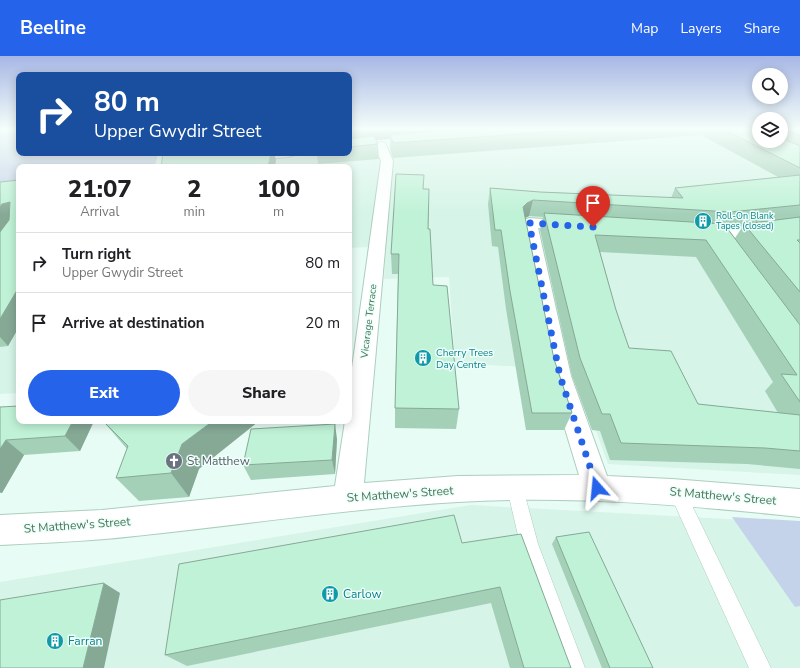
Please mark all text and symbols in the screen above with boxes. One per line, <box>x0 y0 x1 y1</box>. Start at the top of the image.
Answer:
text: Beeline <box>20 15 86 41</box>
text: Map <box>631 19 658 38</box>
text: Layers <box>680 19 722 38</box>
text: Share <box>744 19 780 38</box>
map controls <box>752 68 788 148</box>
button: search <box>752 68 788 104</box>
text: 80 m <box>94 83 160 121</box>
icon: right <box>28 88 80 140</box>
button: layers <box>752 112 788 148</box>
text: Upper Gwydir Street <box>94 119 261 143</box>
text: 21:07 <box>68 173 132 205</box>
text: 2 <box>187 173 202 205</box>
text: 100 <box>257 173 300 205</box>
pin <box>576 186 610 227</box>
icon: arrive <box>582 192 604 214</box>
text: Arrival <box>80 203 119 221</box>
text: min <box>184 203 205 221</box>
text: m <box>273 203 284 221</box>
place label: Roll-On Blank Tapes (closed) <box>716 210 774 232</box>
building icon: Roll-On Blank Tapes (closed) <box>693 211 713 231</box>
text: Turn right <box>62 244 131 264</box>
icon: right <box>28 252 50 274</box>
text: 80 m <box>305 253 340 273</box>
text: Upper Gwydir Street <box>62 264 183 282</box>
street label: Vicarage Terrace <box>357 283 380 360</box>
icon: arrive <box>28 312 50 334</box>
text: Arrive at destination <box>62 313 205 333</box>
text: 20 m <box>305 313 340 333</box>
place label: Cherry Trees Day Centre <box>436 346 493 372</box>
building icon: Cherry Trees Day Centre <box>413 348 433 368</box>
button: Exit <box>28 370 180 416</box>
button: Share <box>188 370 340 416</box>
church icon: St Matthew <box>164 451 184 471</box>
place label: St Matthew <box>187 453 250 469</box>
position arrow <box>576 467 618 509</box>
street label: St Matthew's Street <box>346 482 455 506</box>
street label: St Matthew's Street <box>669 483 778 509</box>
street label: St Matthew's Street <box>23 513 132 537</box>
building icon: Carlow <box>320 584 340 604</box>
place label: Carlow <box>343 586 382 602</box>
building icon: Farran <box>45 631 65 651</box>
place label: Farran <box>68 633 102 649</box>

